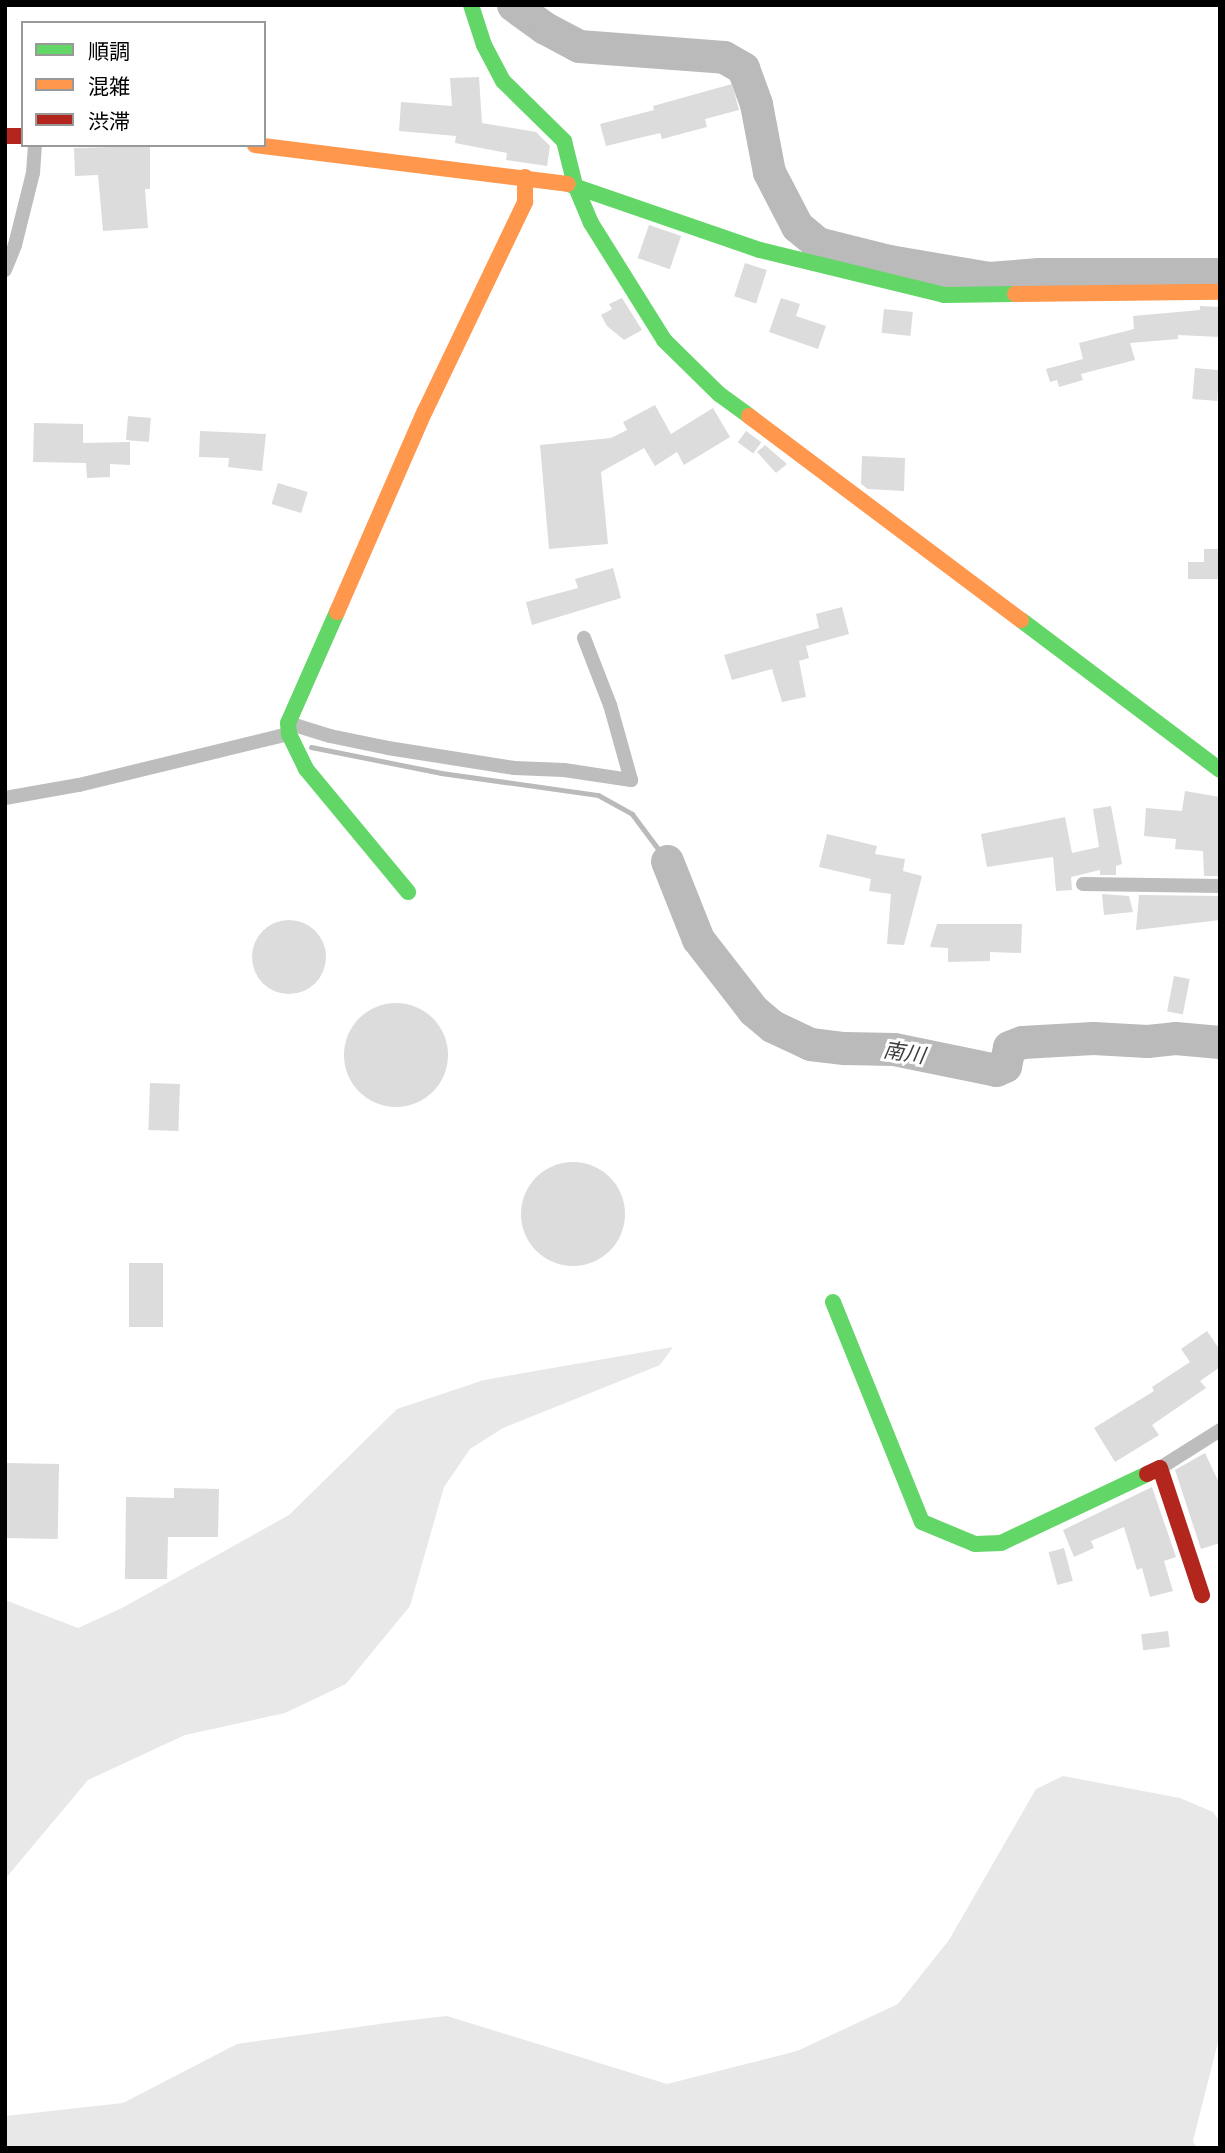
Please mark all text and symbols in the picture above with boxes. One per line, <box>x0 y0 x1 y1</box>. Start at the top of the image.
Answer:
legend <box>21 21 266 147</box>
text: 順調 <box>88 39 130 65</box>
text: 混雑 <box>88 74 130 100</box>
text: 渋滞 <box>88 109 130 135</box>
water label: 南川 <box>881 1037 927 1069</box>

